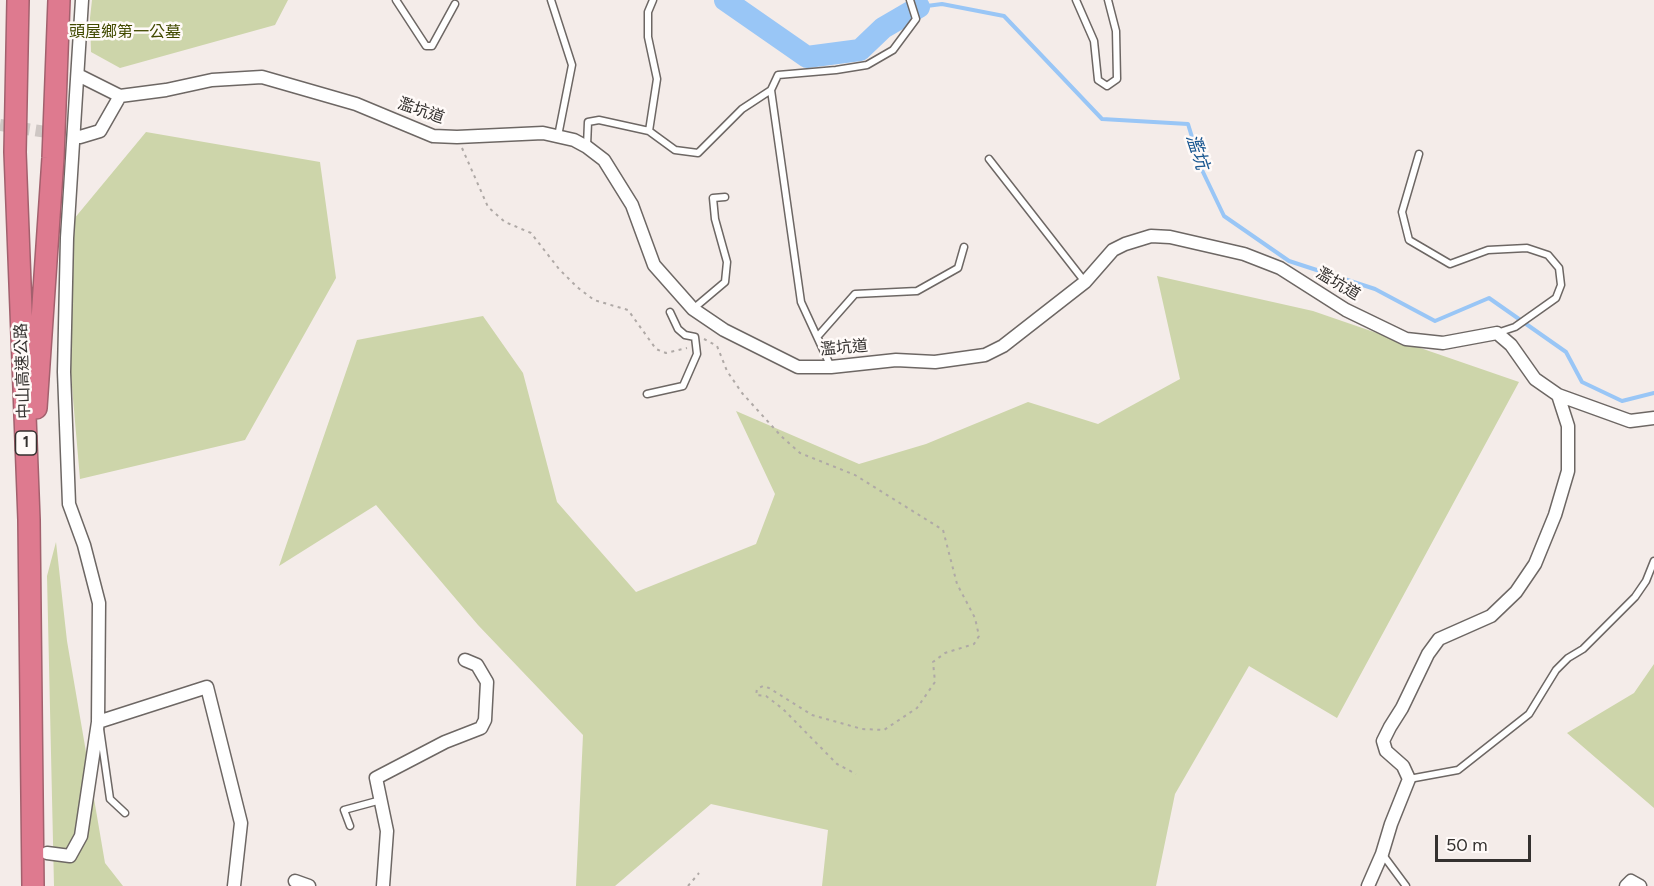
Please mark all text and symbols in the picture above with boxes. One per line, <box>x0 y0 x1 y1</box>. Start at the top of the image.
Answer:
park label: 頭屋鄉第一公墓 <box>69 22 181 42</box>
street label: 濫坑道 <box>395 94 447 128</box>
water label: 濫坑 <box>1181 132 1213 172</box>
street label: 濫坑道 <box>1312 263 1364 305</box>
street label: 中山高速公路 <box>12 323 34 419</box>
street label: 濫坑道 <box>819 336 869 360</box>
road number: 1 <box>15 431 36 455</box>
scale bar <box>1438 823 1534 861</box>
text: 50 m <box>1446 834 1488 856</box>

